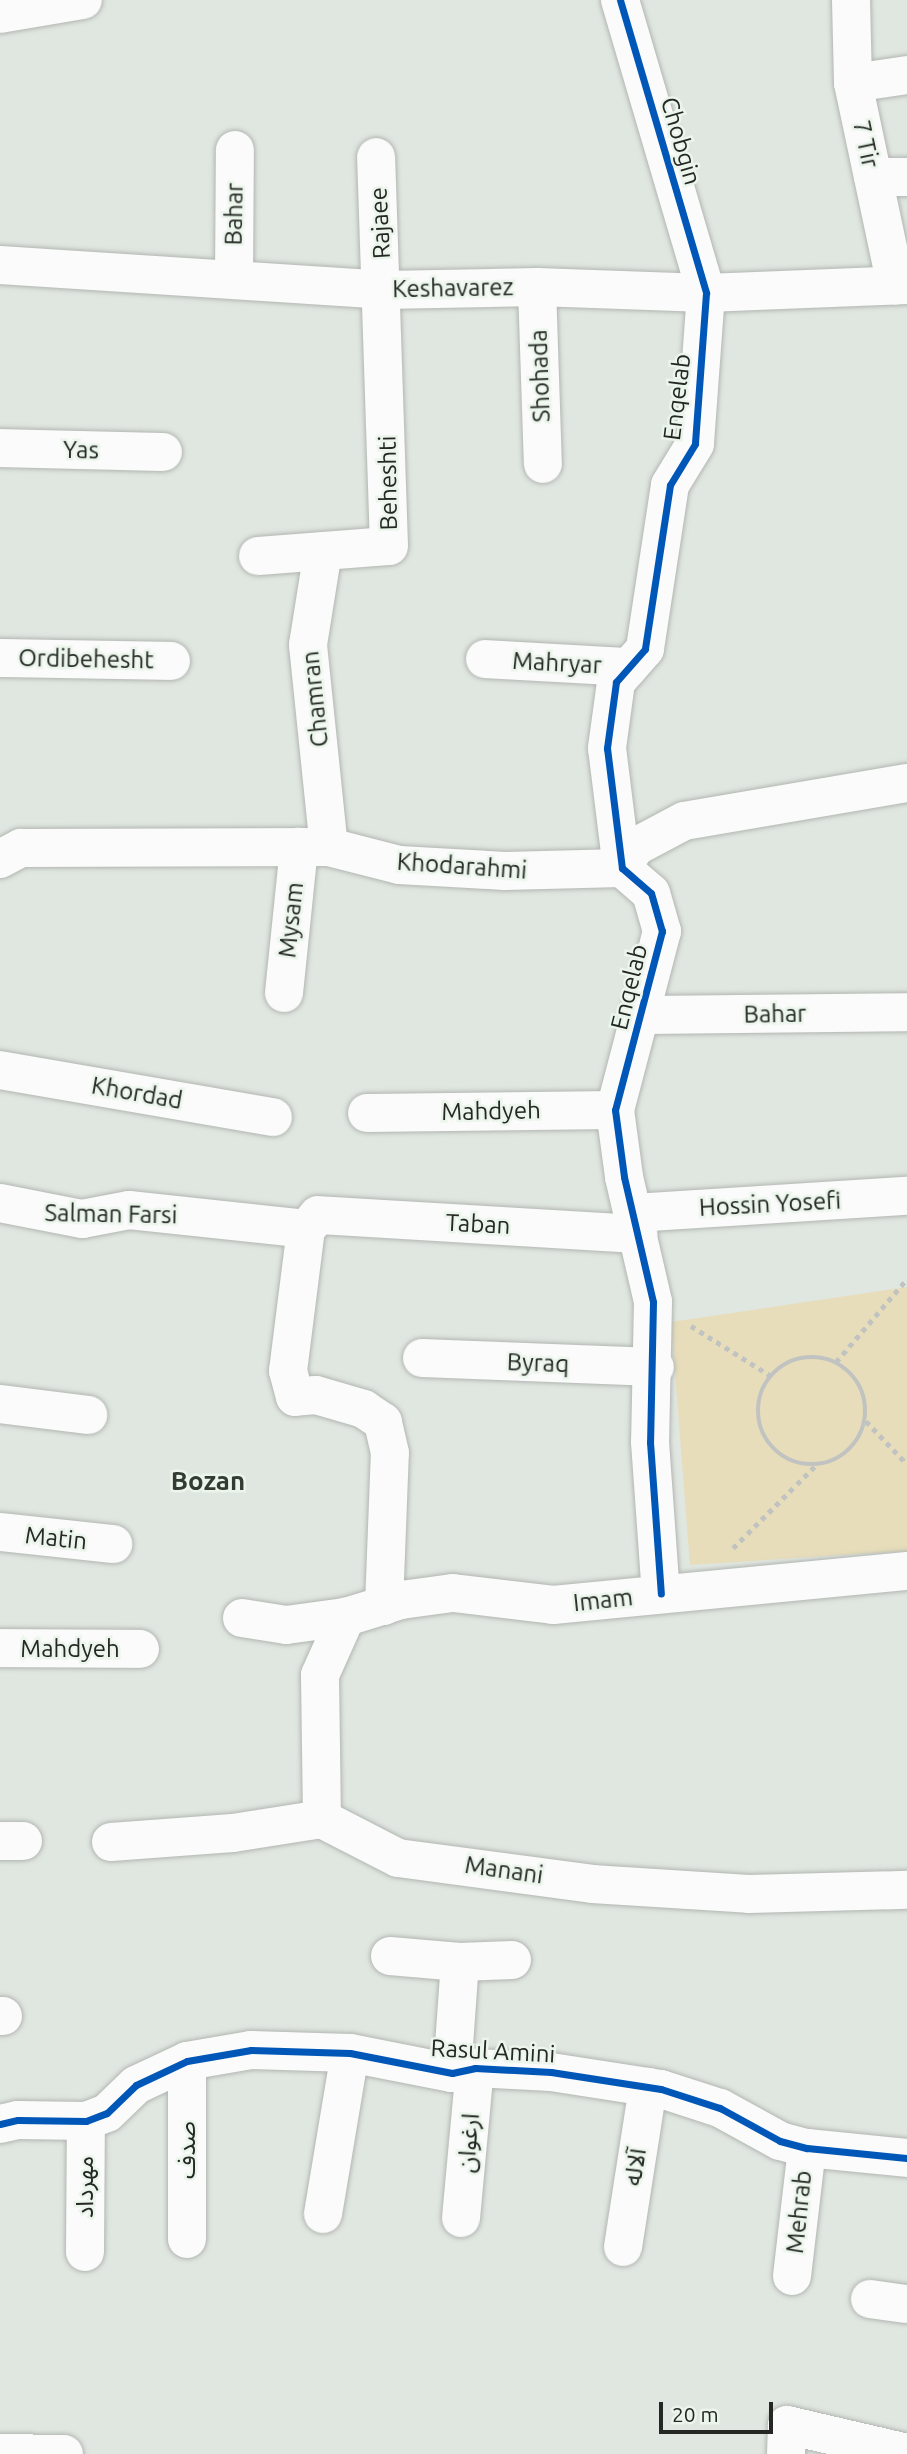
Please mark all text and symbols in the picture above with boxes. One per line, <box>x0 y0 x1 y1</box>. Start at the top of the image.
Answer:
street label: Chobgin <box>655 94 707 188</box>
street label: 7 Tir <box>847 118 885 170</box>
street label: Bahar <box>219 182 249 246</box>
street label: Rajaee <box>364 186 396 260</box>
street label: Keshavarez <box>392 273 514 303</box>
street label: Shohada <box>524 329 556 423</box>
street label: Enqelab <box>657 352 697 442</box>
street label: Yas <box>63 435 99 465</box>
street label: Beheshti <box>373 435 403 531</box>
street label: Ordibehesht <box>18 643 154 675</box>
street label: Mahryar <box>512 646 602 680</box>
street label: Chamran <box>296 649 334 749</box>
street label: Khodarahmi <box>396 847 528 885</box>
street label: Mysam <box>273 881 309 959</box>
street label: Enqelab <box>604 941 654 1033</box>
street label: Bahar <box>743 999 807 1029</box>
street label: Khordad <box>89 1071 185 1115</box>
street label: Mahdyeh <box>441 1096 541 1126</box>
street label: Hossin Yosefi <box>698 1186 842 1222</box>
street label: Salman Farsi <box>44 1198 178 1230</box>
street label: Taban <box>445 1208 511 1240</box>
street label: Byraq <box>506 1348 570 1378</box>
district label: Bozan <box>171 1465 245 1497</box>
street label: Matin <box>24 1520 88 1556</box>
street label: Imam <box>572 1583 634 1617</box>
street label: Mahdyeh <box>20 1635 120 1663</box>
street label: Manani <box>463 1850 545 1890</box>
street label: Rasul Amini <box>430 2033 556 2069</box>
street label: ارغوان <box>451 2112 485 2174</box>
street label: صدف <box>173 2121 201 2179</box>
street label: آلاله <box>618 2146 652 2188</box>
street label: مهرداد <box>71 2156 99 2218</box>
street label: Mehrab <box>780 2169 818 2255</box>
scale bar <box>662 2388 776 2432</box>
text: 20 m <box>672 2402 719 2426</box>

